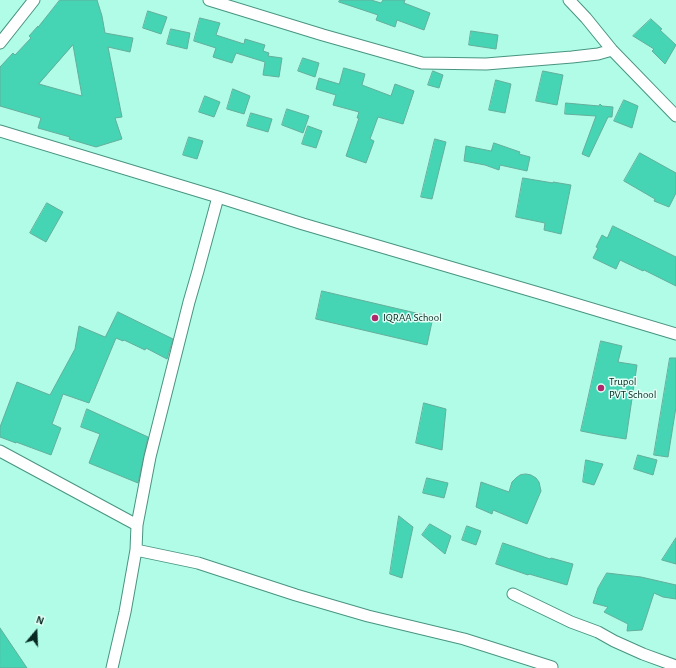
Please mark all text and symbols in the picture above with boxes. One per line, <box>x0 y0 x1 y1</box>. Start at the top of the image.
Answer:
place label: IQRAA School <box>383 311 442 325</box>
marker: IQRAA School <box>370 313 380 323</box>
place label: Trupol PVT School <box>609 375 656 401</box>
marker: Trupol PVT School <box>596 383 606 393</box>
north arrow <box>16 612 56 652</box>
text: N <box>35 614 45 627</box>

